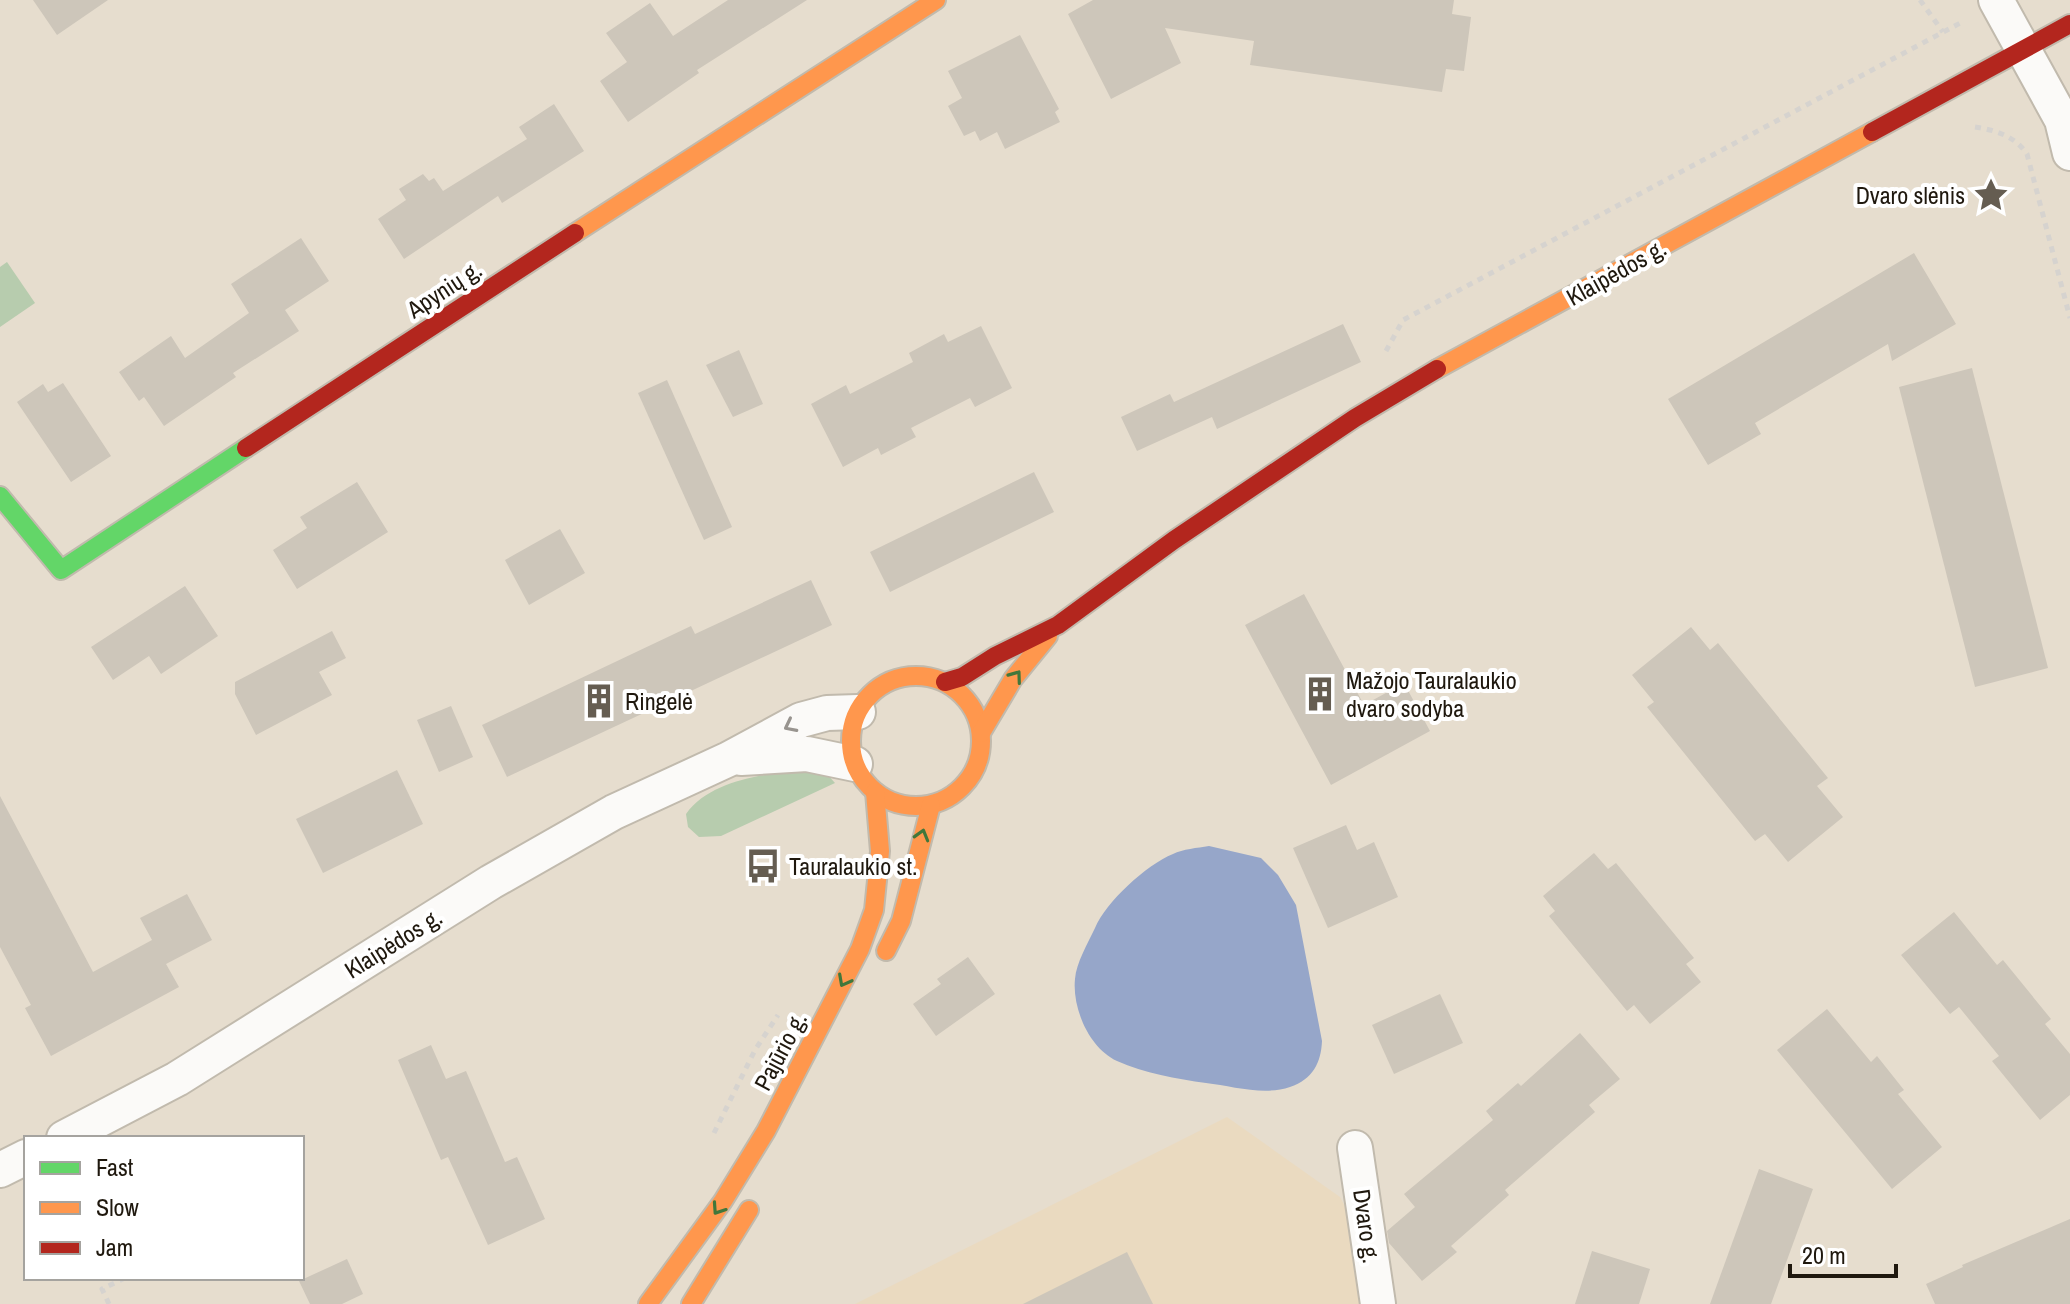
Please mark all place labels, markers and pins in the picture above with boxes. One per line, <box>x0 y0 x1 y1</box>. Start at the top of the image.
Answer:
place icon: Dvaro slėnis <box>1972 176 2010 214</box>
place label: Dvaro slėnis <box>1856 179 1965 211</box>
place label: Mažojo Tauralaukio dvaro sodyba <box>1346 664 1517 724</box>
building icon: Mažojo Tauralaukio dvaro sodyba <box>1301 675 1339 713</box>
building icon: Ringelė <box>580 682 618 720</box>
place label: Ringelė <box>625 685 693 717</box>
bus stop icon: Tauralaukio st. <box>744 847 782 885</box>
place label: Tauralaukio st. <box>789 850 917 882</box>

